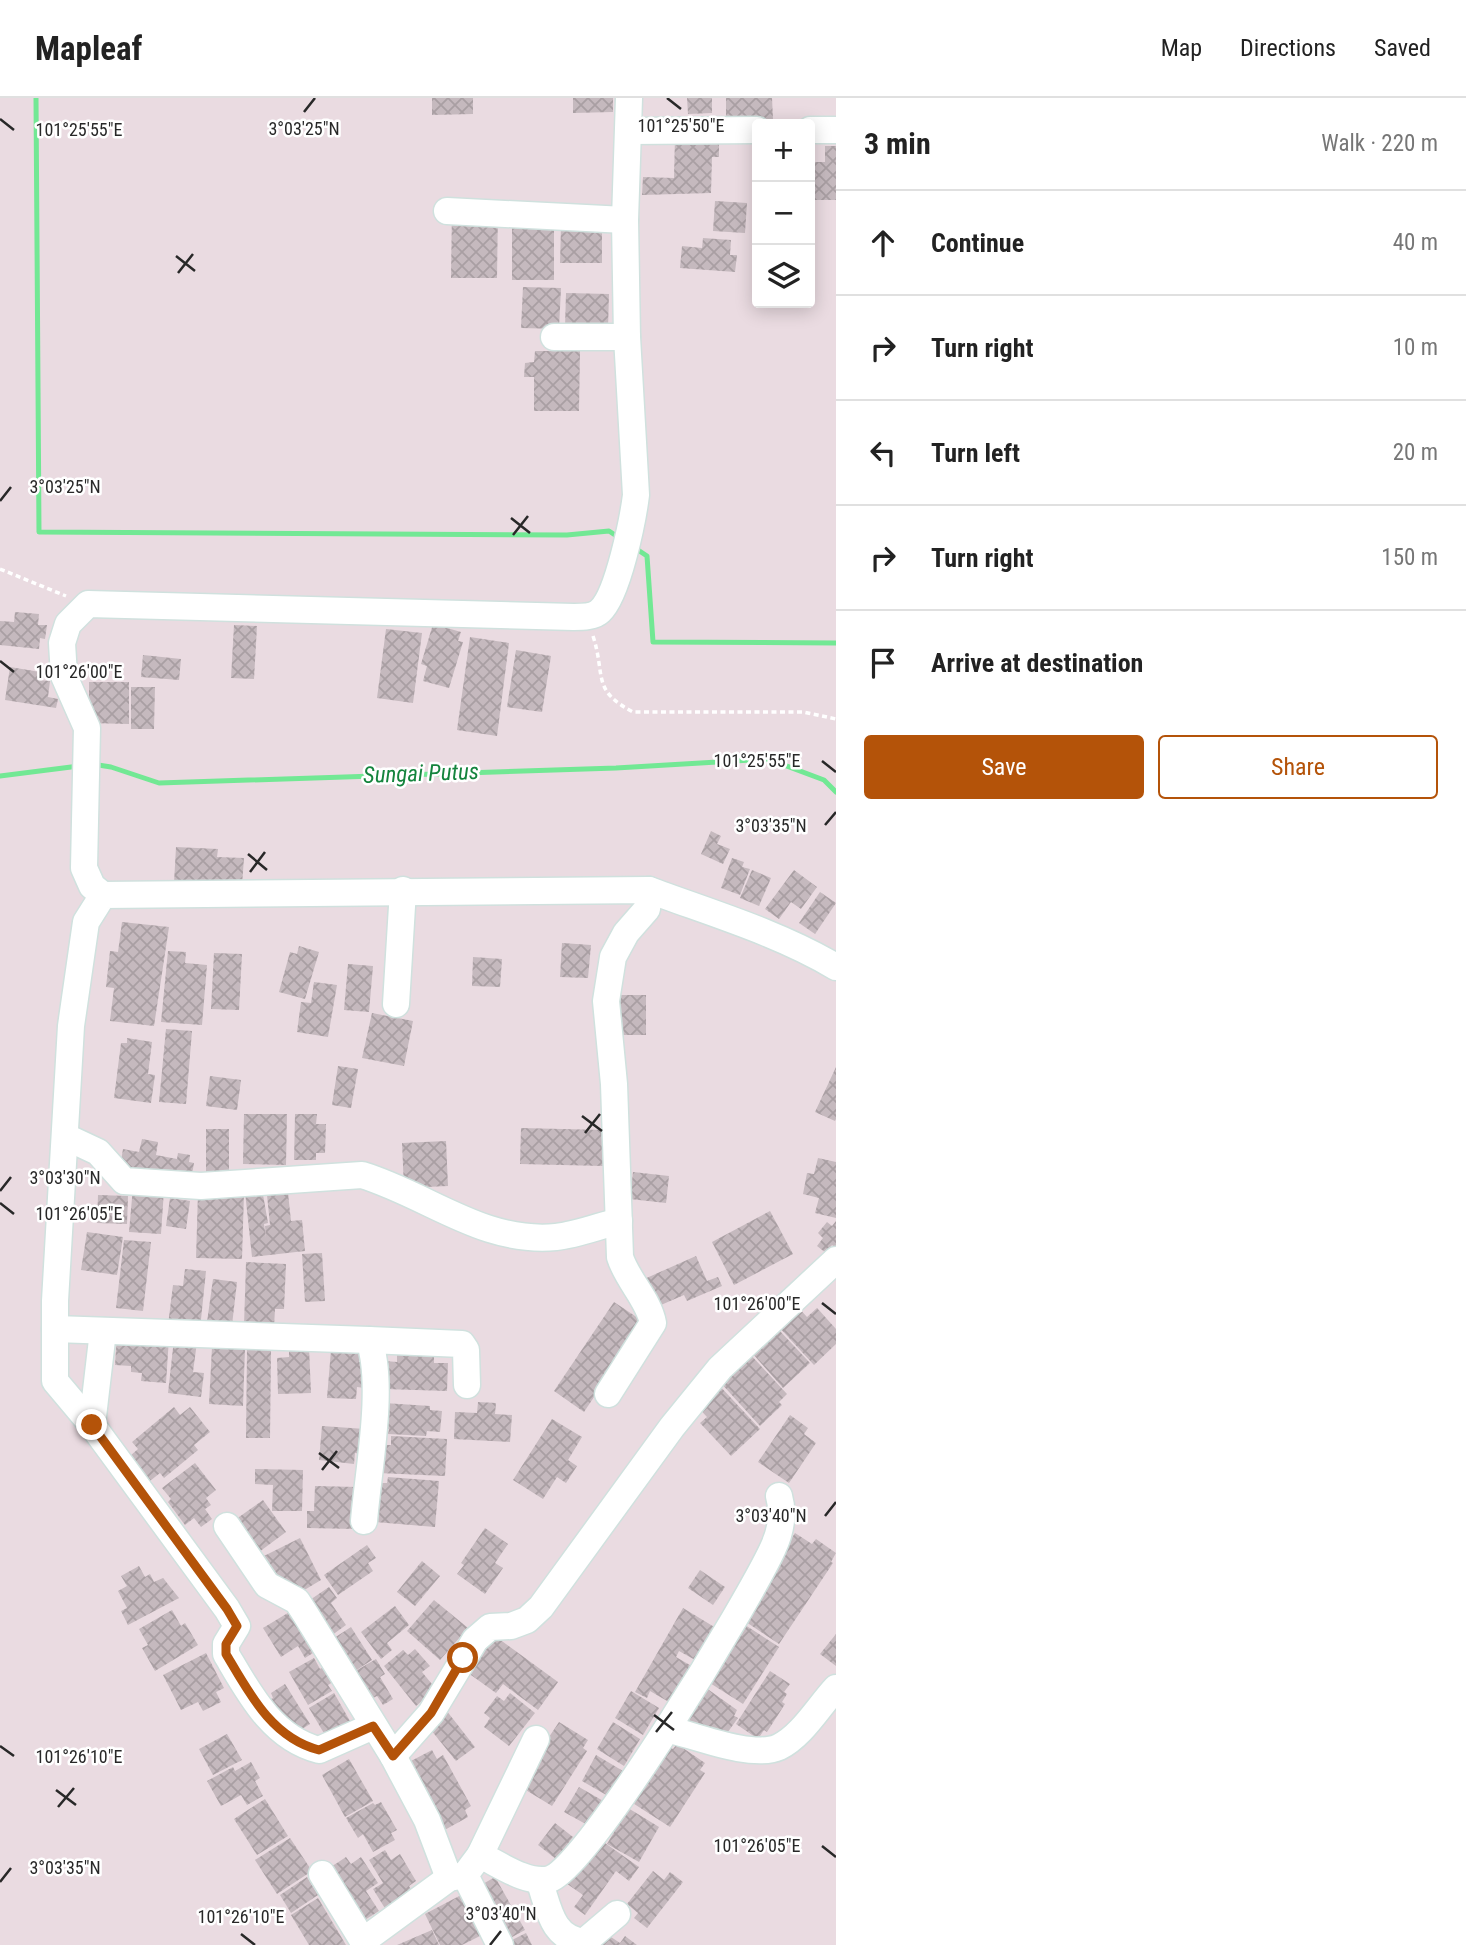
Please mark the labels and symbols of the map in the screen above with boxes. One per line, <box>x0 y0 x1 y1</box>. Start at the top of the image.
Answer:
text: 101°25'50"E <box>638 115 724 136</box>
text: 3°03'25"N <box>268 118 340 139</box>
text: 101°25'55"E <box>36 119 122 140</box>
text: 3°03'25"N <box>29 476 101 497</box>
text: 101°26'00"E <box>36 661 122 682</box>
text: 101°25'55"E <box>714 750 800 771</box>
water label: Sungai Putus <box>363 758 479 789</box>
text: 3°03'35"N <box>735 815 807 836</box>
text: 3°03'30"N <box>29 1167 101 1188</box>
text: 101°26'05"E <box>36 1203 122 1224</box>
text: 101°26'00"E <box>714 1293 800 1314</box>
route end <box>76 1409 107 1440</box>
text: 3°03'40"N <box>735 1505 807 1526</box>
route start <box>447 1642 478 1673</box>
text: 101°26'10"E <box>36 1746 122 1767</box>
text: 101°26'05"E <box>714 1835 800 1856</box>
text: 3°03'35"N <box>29 1857 101 1878</box>
text: 3°03'40"N <box>465 1903 537 1924</box>
text: 101°26'10"E <box>198 1906 284 1927</box>

